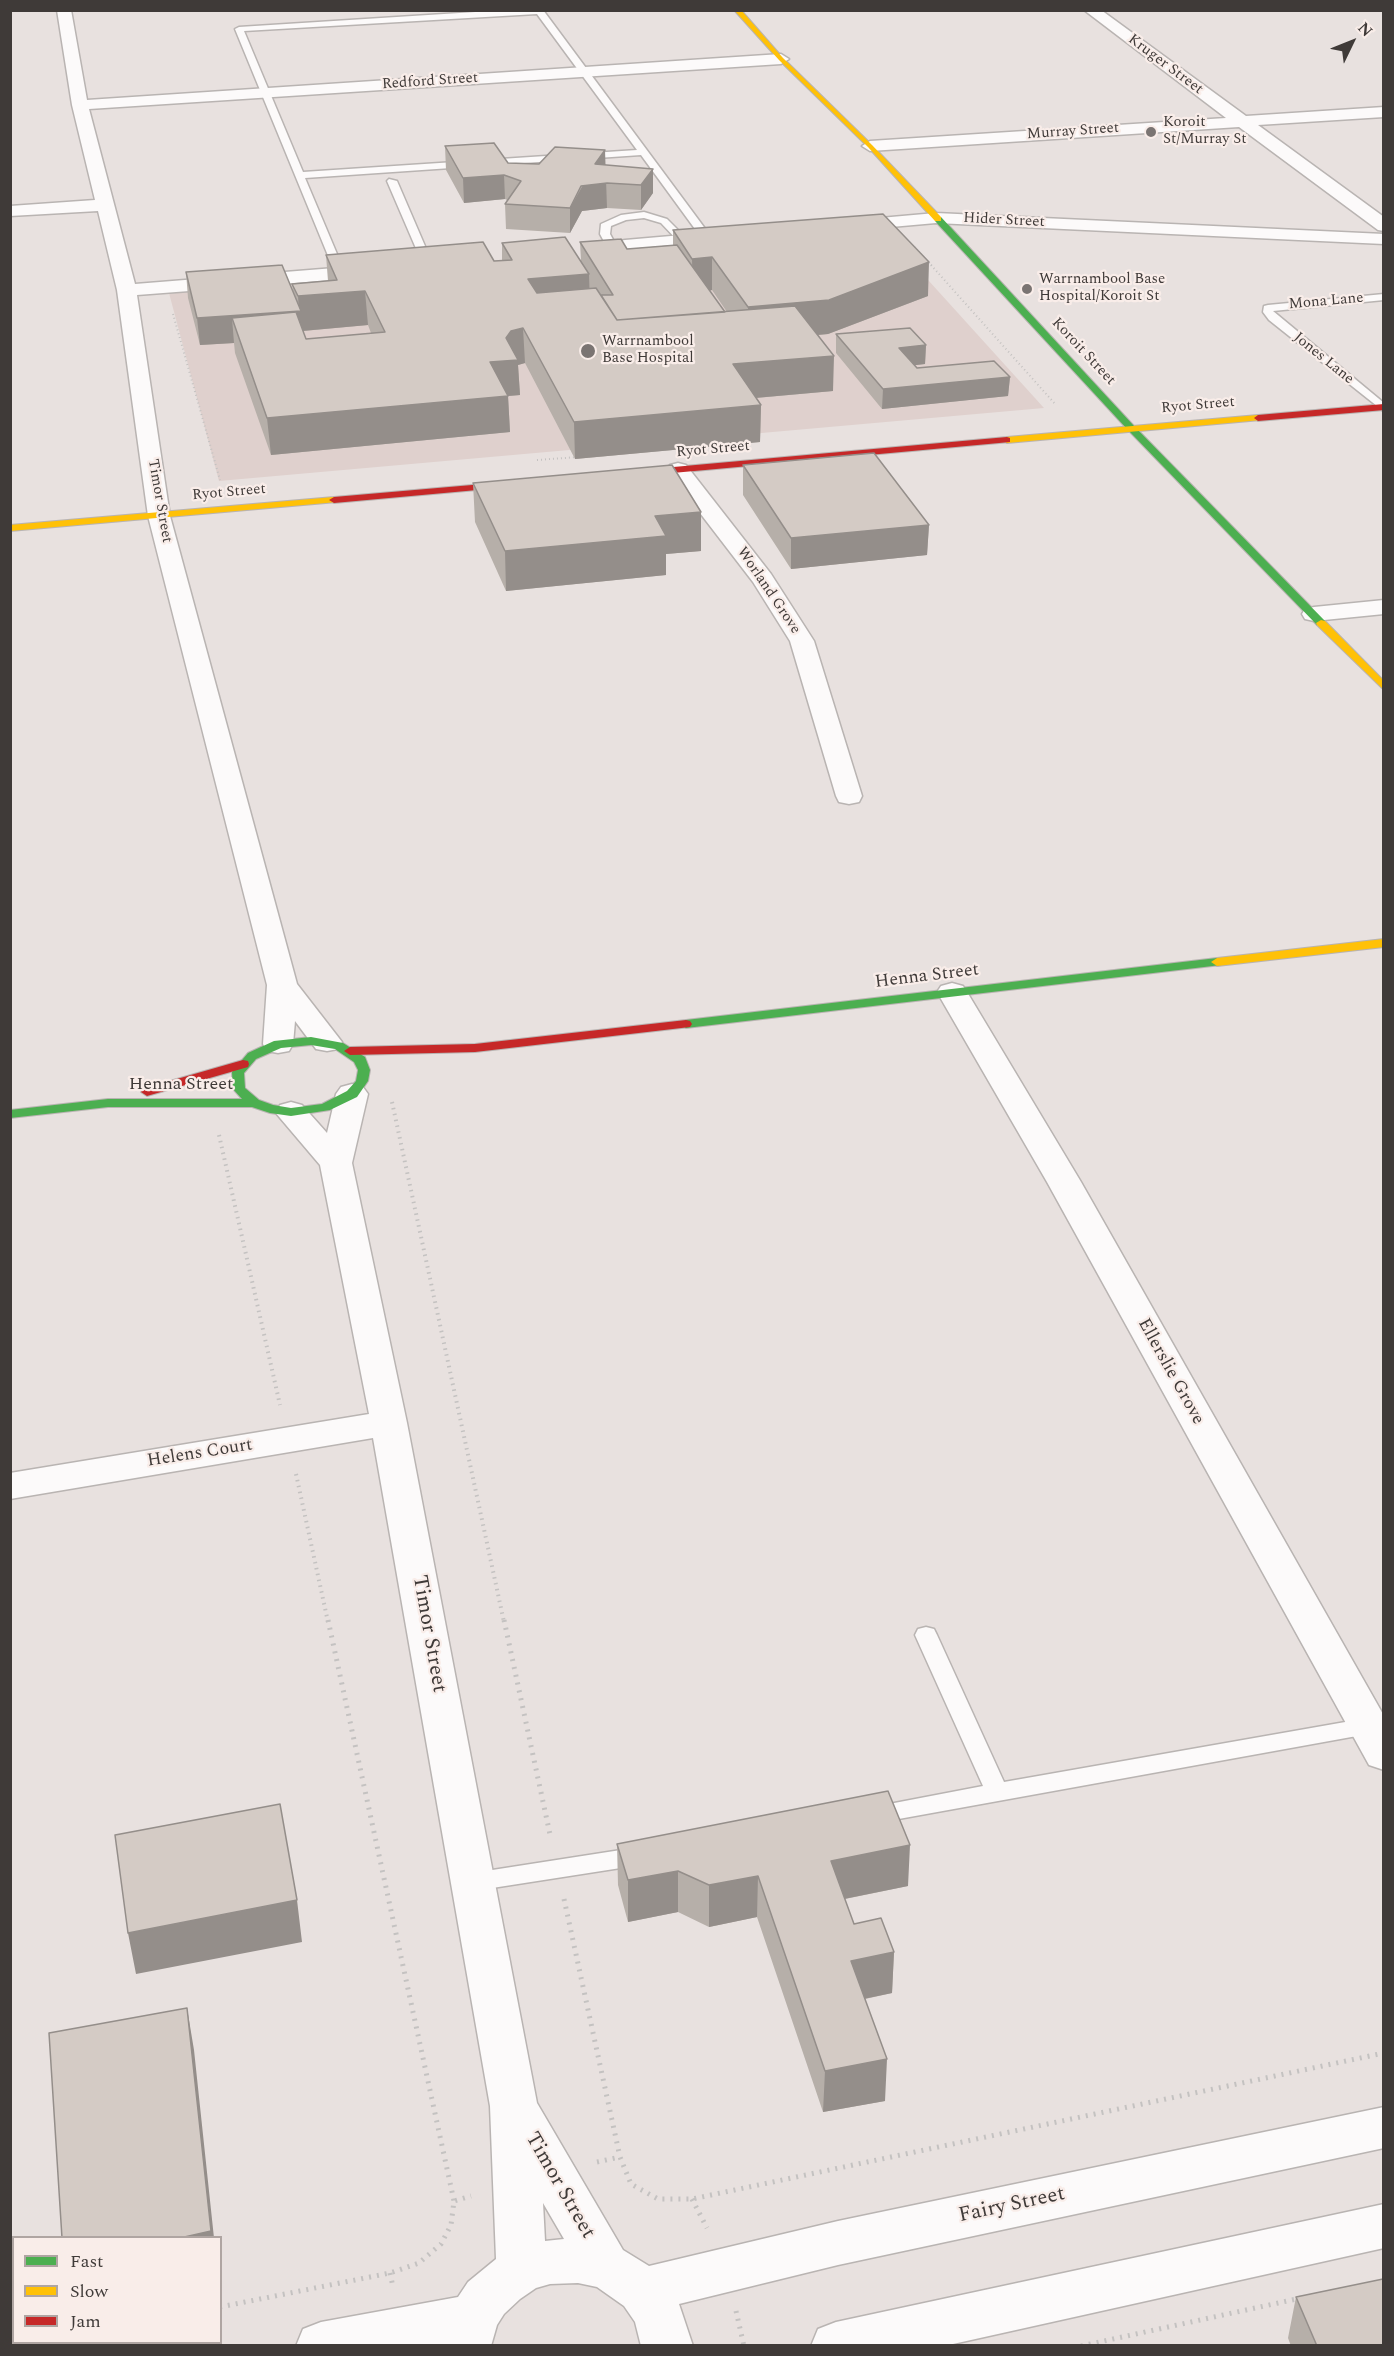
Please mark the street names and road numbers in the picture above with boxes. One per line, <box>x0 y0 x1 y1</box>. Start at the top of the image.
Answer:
street label: Kruger Street <box>1124 31 1206 99</box>
street label: Redford Street <box>381 70 479 94</box>
street label: Murray Street <box>1026 120 1120 144</box>
street label: Hider Street <box>963 210 1045 232</box>
street label: Mona Lane <box>1288 290 1364 314</box>
street label: Koroit Street <box>1047 315 1119 389</box>
street label: Jones Lane <box>1289 329 1357 389</box>
street label: Ryot Street <box>1161 394 1235 418</box>
street label: Ryot Street <box>676 438 750 462</box>
street label: Timor Street <box>143 458 175 544</box>
street label: Ryot Street <box>192 481 266 505</box>
street label: Worland Grove <box>732 544 804 638</box>
street label: Henna Street <box>874 960 980 994</box>
street label: Henna Street <box>129 1074 233 1096</box>
street label: Ellerslie Grove <box>1132 1315 1208 1429</box>
street label: Helens Court <box>146 1435 254 1473</box>
street label: Timor Street <box>405 1573 451 1695</box>
street label: Timor Street <box>518 2128 600 2244</box>
street label: Fairy Street <box>957 2182 1067 2230</box>

